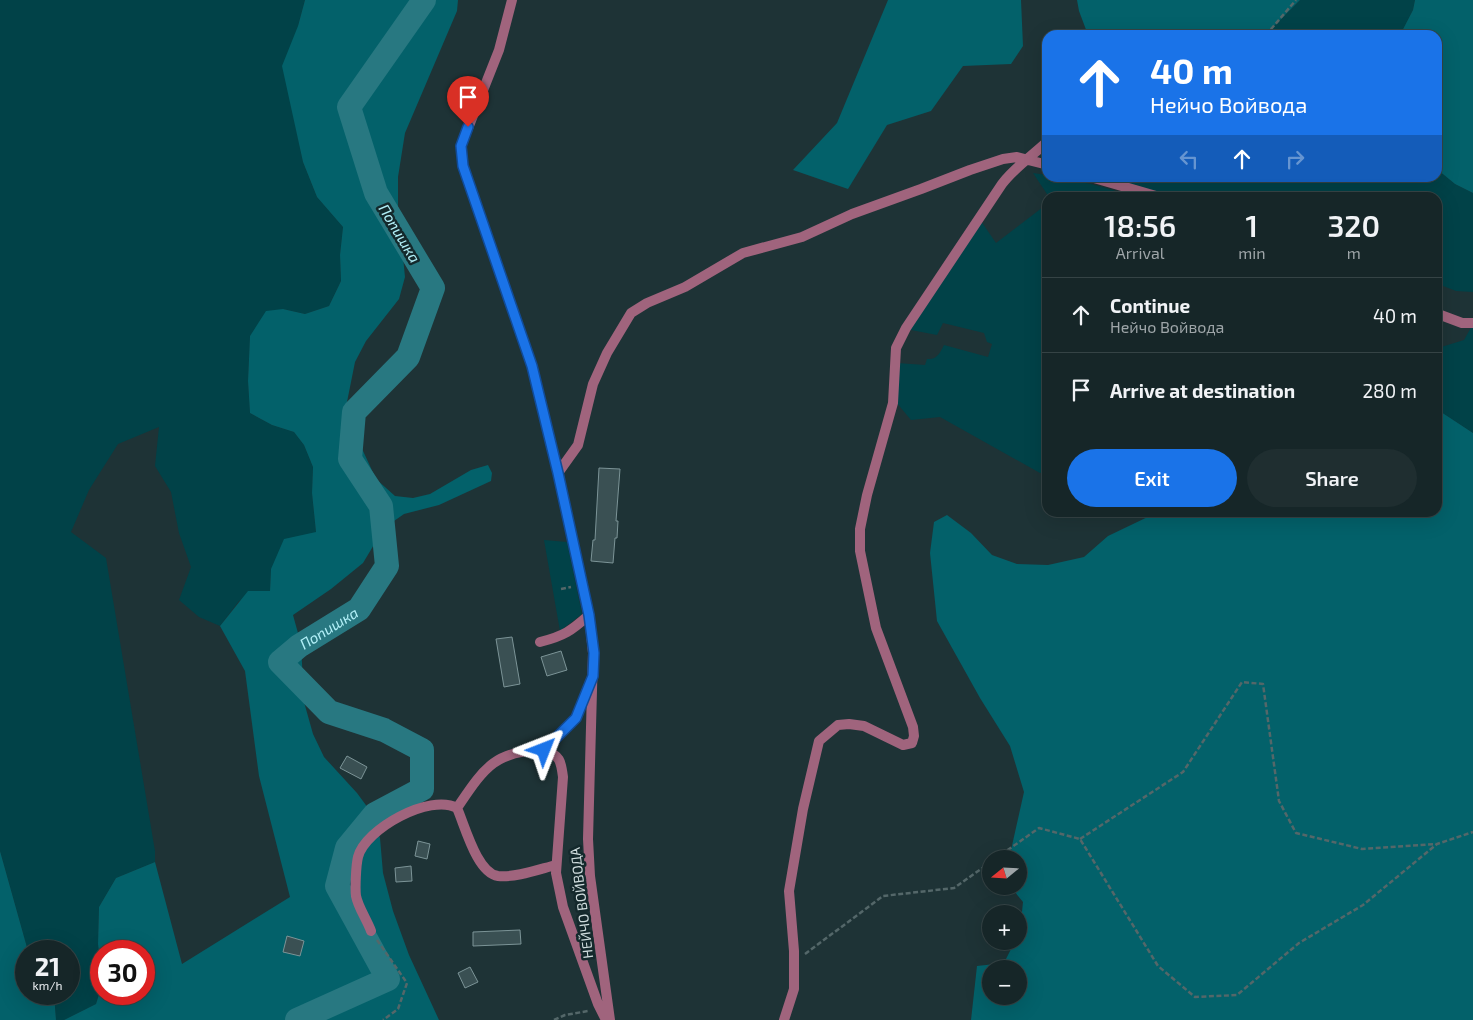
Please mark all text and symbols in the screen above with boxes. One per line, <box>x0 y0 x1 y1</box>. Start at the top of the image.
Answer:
text: 40 m <box>1150 49 1233 91</box>
icon: ahead <box>1067 50 1132 115</box>
pin <box>447 76 489 127</box>
icon: arrive <box>454 83 482 111</box>
text: Нейчо Войвода <box>1150 91 1307 117</box>
icon: left <box>1175 145 1203 173</box>
icon: ahead <box>1228 145 1256 173</box>
icon: right <box>1281 145 1309 173</box>
water label: Попишка <box>375 200 425 266</box>
text: 18:56 <box>1104 207 1176 243</box>
text: 1 <box>1246 207 1258 243</box>
text: 320 <box>1327 207 1380 243</box>
text: Arrival <box>1116 243 1164 262</box>
text: min <box>1238 243 1265 262</box>
text: m <box>1347 243 1361 262</box>
text: Continue <box>1110 294 1190 317</box>
icon: ahead <box>1067 301 1095 329</box>
text: 40 m <box>1373 304 1417 327</box>
text: Нейчо Войвода <box>1110 317 1224 336</box>
icon: arrive <box>1067 376 1095 404</box>
text: Arrive at destination <box>1110 379 1295 402</box>
text: 280 m <box>1362 379 1417 402</box>
button: Exit <box>1067 449 1237 507</box>
button: Share <box>1247 449 1417 507</box>
water label: Попишка <box>296 603 361 652</box>
position arrow <box>517 723 569 775</box>
street label: НЕЙЧО ВОЙВОДА <box>566 846 596 960</box>
north arrow <box>982 850 1028 895</box>
map controls <box>982 850 1027 1005</box>
button: + <box>982 905 1027 950</box>
speed limit sign: 30 <box>90 940 155 1005</box>
text: 21 <box>35 951 60 981</box>
button: − <box>982 960 1027 1005</box>
text: km/h <box>33 978 62 992</box>

